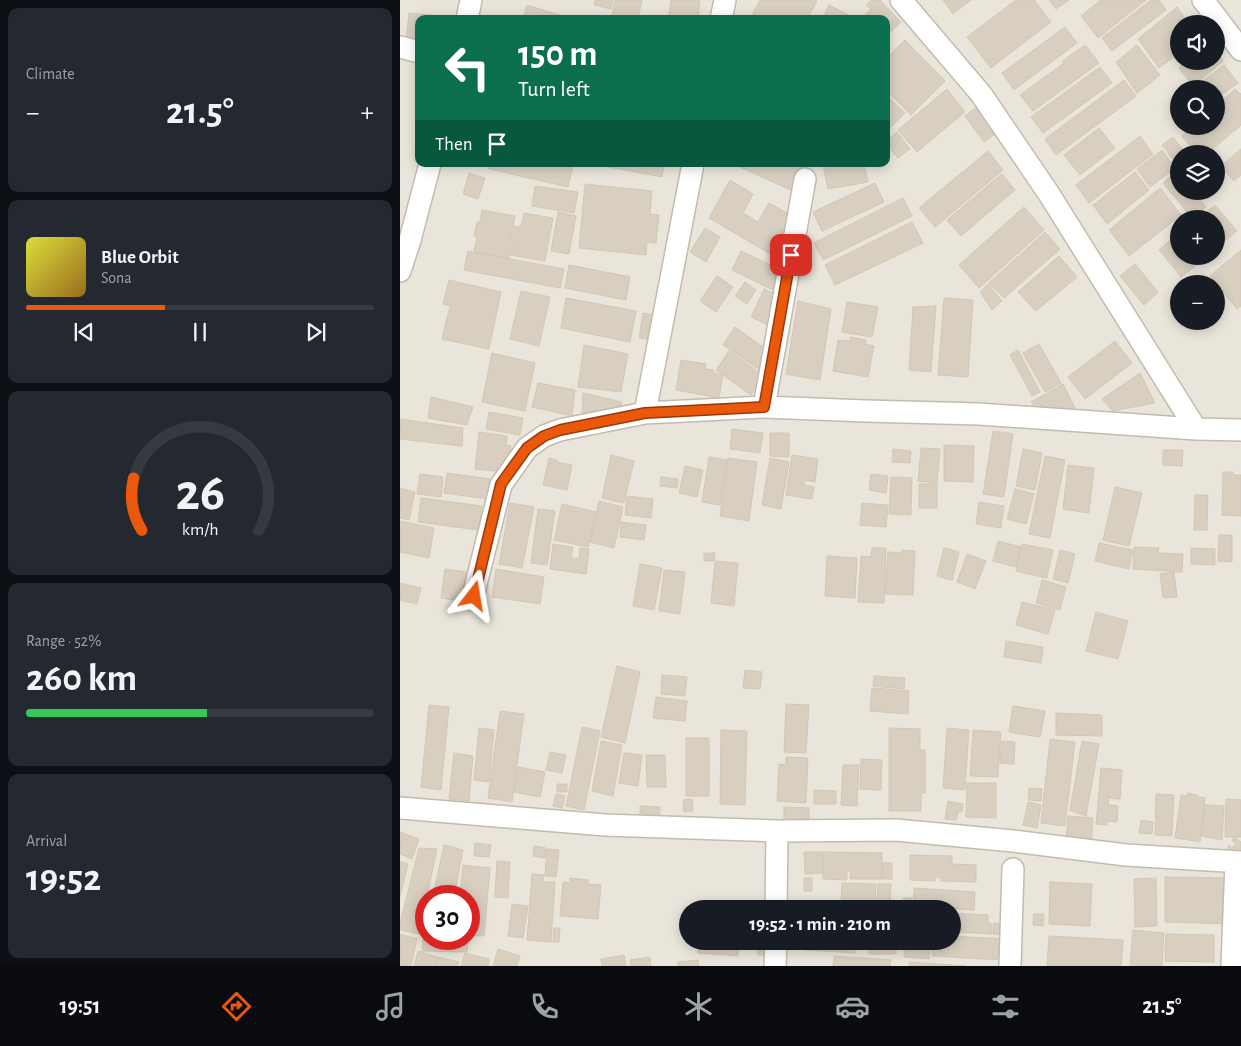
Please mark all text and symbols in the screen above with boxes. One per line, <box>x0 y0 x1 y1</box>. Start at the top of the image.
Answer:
map controls <box>1170 15 1225 330</box>
button: sound <box>1170 15 1225 70</box>
icon: left <box>435 35 500 100</box>
text: 150 m <box>518 37 598 72</box>
text: Climate <box>26 66 75 82</box>
text: Turn left <box>518 78 590 100</box>
button: search <box>1170 80 1225 135</box>
text: 21.5° <box>166 93 234 131</box>
text: − <box>26 99 39 127</box>
text: + <box>361 99 374 127</box>
icon: arrive <box>483 130 511 158</box>
text: Then <box>435 135 473 154</box>
button: layers <box>1170 145 1225 200</box>
button: + <box>1170 210 1225 265</box>
pin <box>770 234 812 276</box>
icon: arrive <box>777 241 805 269</box>
text: Blue Orbit <box>101 248 179 267</box>
text: Sona <box>101 270 132 286</box>
button: − <box>1170 275 1225 330</box>
icon: previous <box>70 318 98 346</box>
icon: pause <box>186 318 214 346</box>
icon: next <box>302 318 330 346</box>
text: 26 <box>175 467 225 519</box>
text: km/h <box>182 521 218 539</box>
position arrow <box>447 569 499 621</box>
text: Range · 52% <box>26 633 101 649</box>
text: 260 km <box>26 660 137 698</box>
text: Arrival <box>26 833 67 849</box>
text: 19:52 <box>26 860 101 898</box>
speed limit sign: 30 <box>415 885 480 950</box>
text: 19:52 · 1 min · 210 m <box>749 915 891 934</box>
icon: directions <box>219 989 254 1024</box>
icon: music <box>373 989 408 1024</box>
icon: phone <box>527 989 562 1024</box>
icon: climate <box>681 989 716 1024</box>
icon: car <box>835 989 870 1024</box>
icon: filters <box>988 989 1023 1024</box>
text: 19:51 <box>59 995 100 1017</box>
text: 21.5° <box>1142 995 1182 1017</box>

